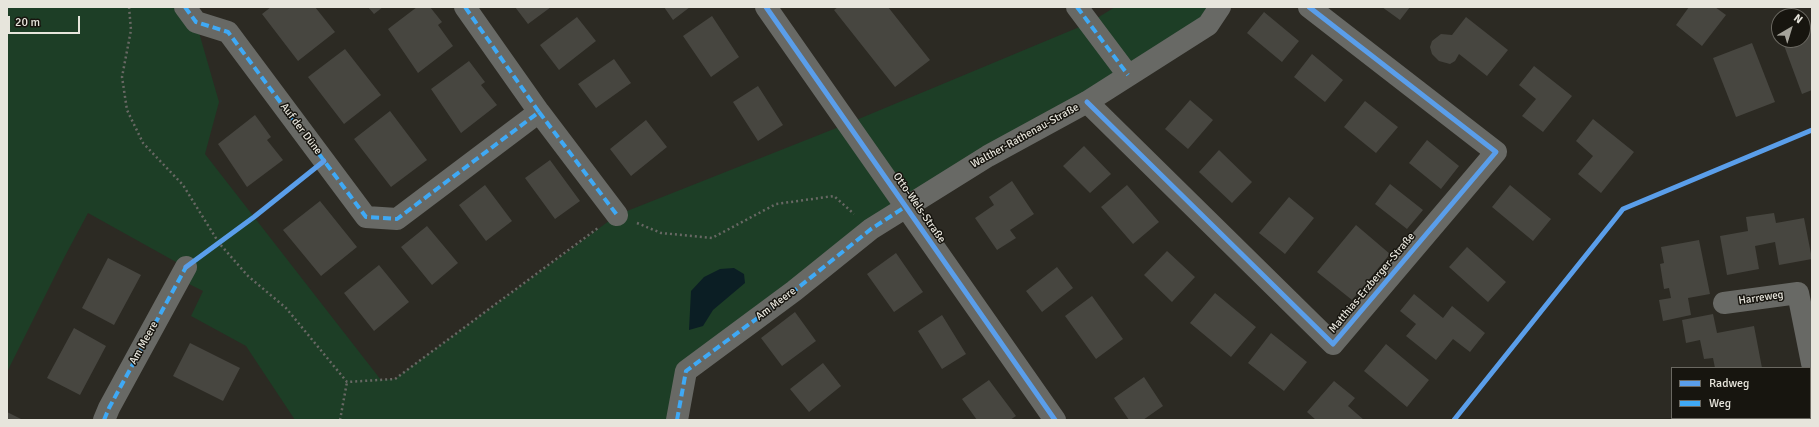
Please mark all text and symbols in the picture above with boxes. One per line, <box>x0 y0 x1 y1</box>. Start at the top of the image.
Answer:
scale bar <box>10 8 82 34</box>
north arrow <box>1771 8 1811 48</box>
text: N <box>1791 11 1805 26</box>
text: 20 m <box>15 15 40 30</box>
street label: Auf der Düne <box>277 101 325 157</box>
street label: Walther-Rathenau-Straße <box>969 101 1081 171</box>
street label: Otto-Wels-Straße <box>890 170 948 246</box>
street label: Matthias-Erzberger-Straße <box>1326 230 1418 336</box>
street label: Am Meere <box>753 285 799 323</box>
street label: Harreweg <box>1738 288 1784 308</box>
street label: Am Meere <box>127 319 161 367</box>
legend <box>1671 367 1811 419</box>
text: Radweg <box>1709 376 1749 391</box>
text: Weg <box>1709 396 1731 411</box>

